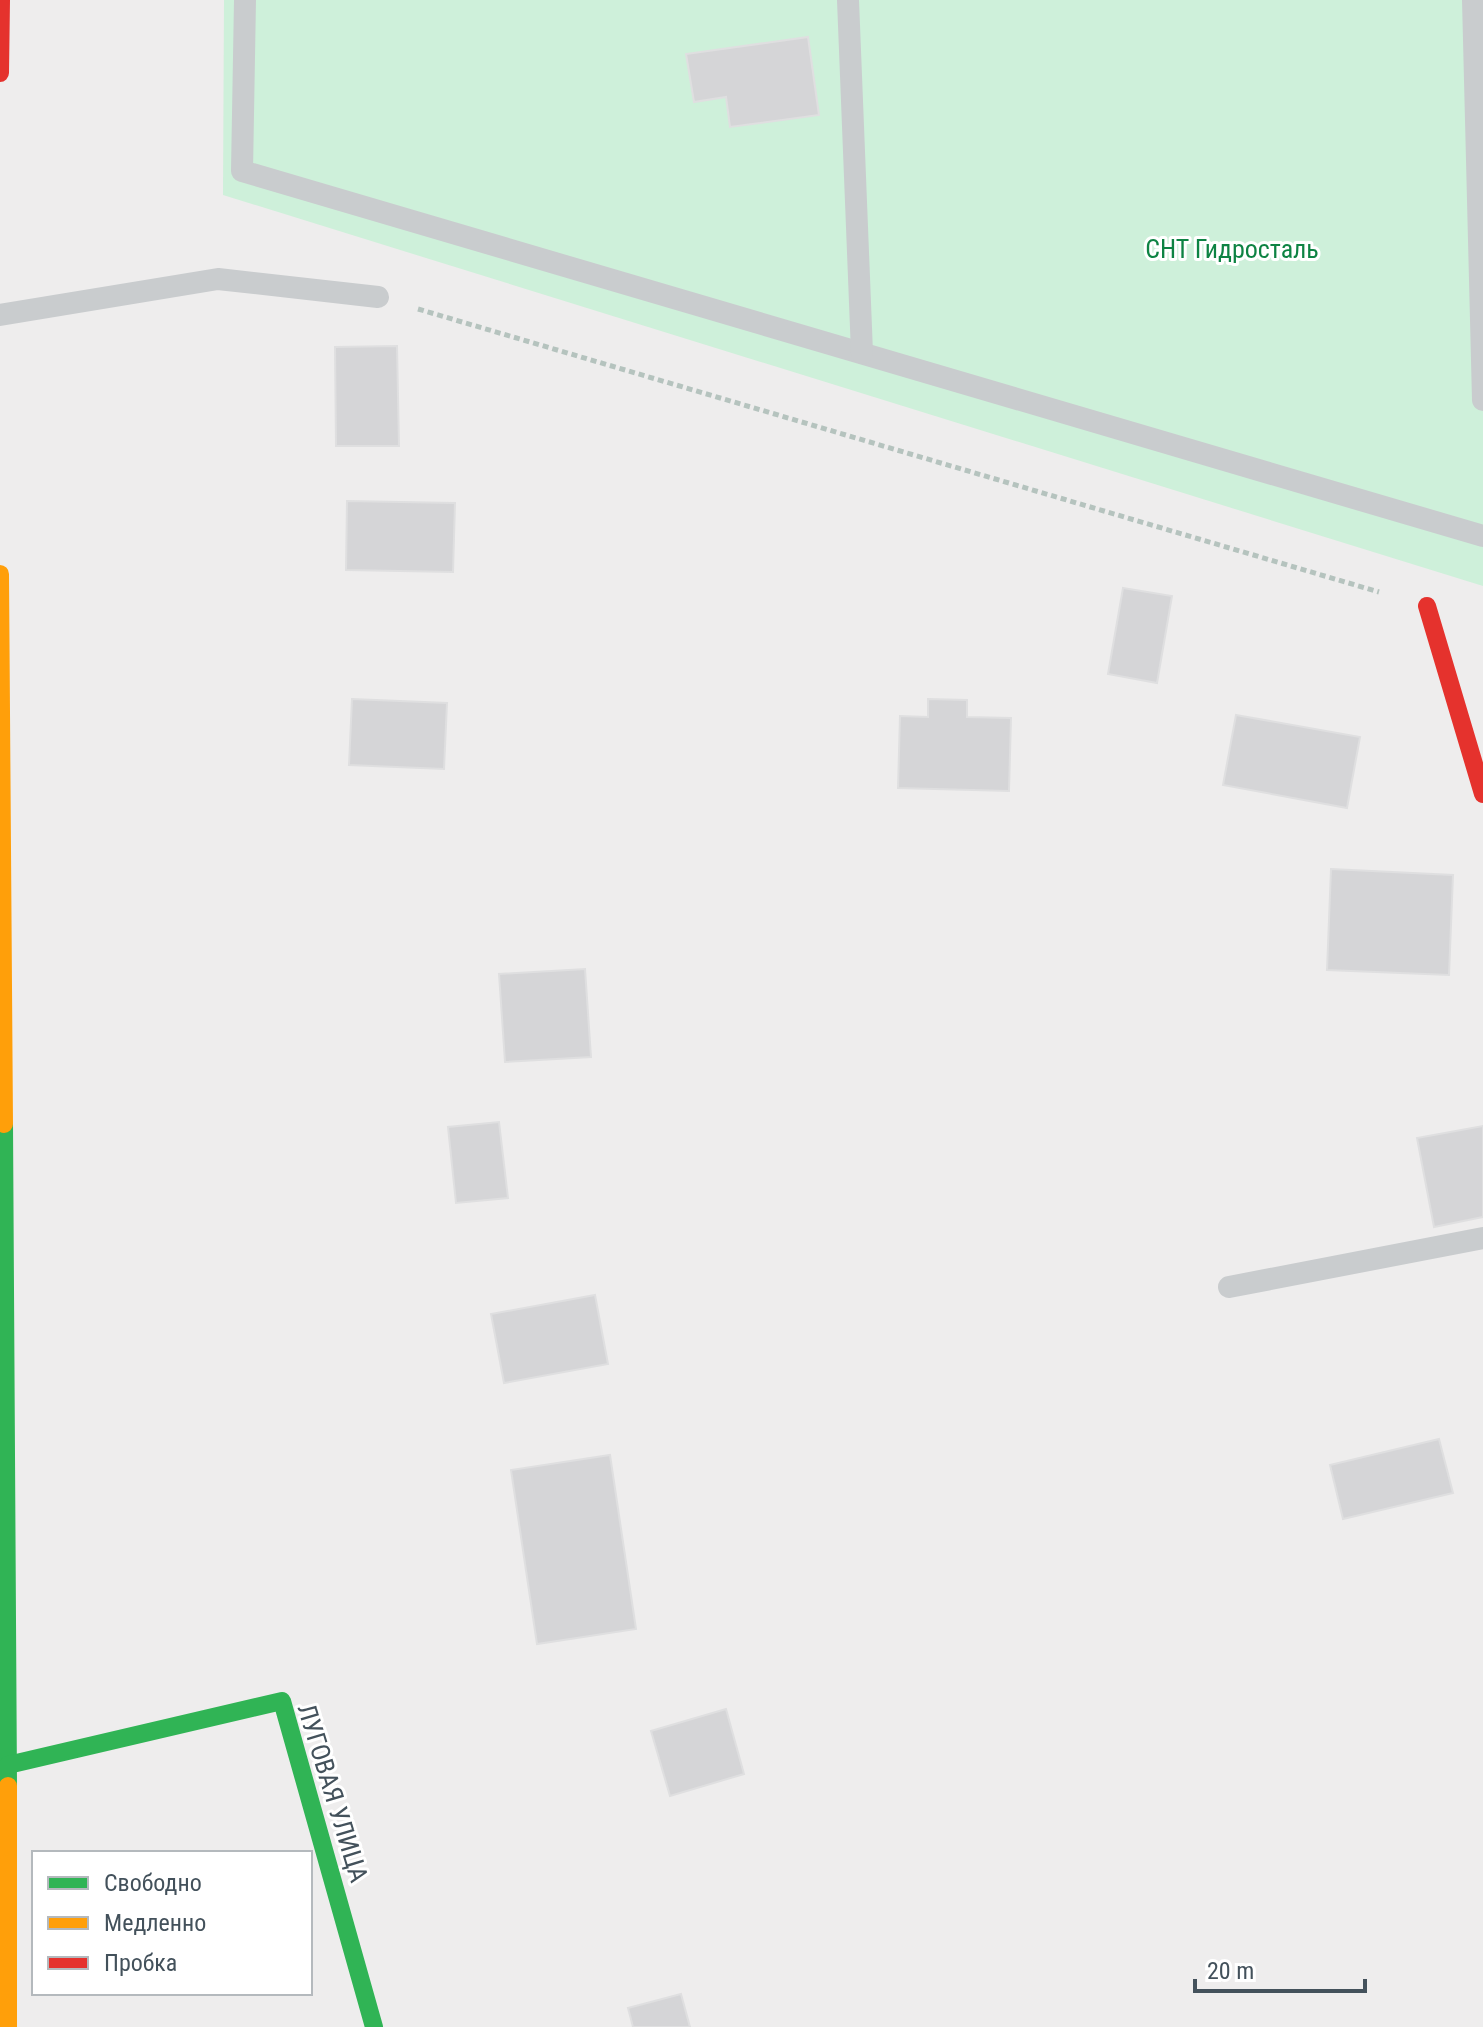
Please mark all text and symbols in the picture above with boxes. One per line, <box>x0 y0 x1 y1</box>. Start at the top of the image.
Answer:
park label: СНТ Гидросталь <box>1145 234 1319 264</box>
street label: ЛУГОВАЯ УЛИЦА <box>292 1700 374 1886</box>
legend <box>32 1851 312 1995</box>
text: Свободно <box>104 1869 202 1897</box>
text: Медленно <box>104 1909 206 1937</box>
scale bar <box>1195 1943 1365 1993</box>
text: Пробка <box>104 1949 177 1977</box>
text: 20 m <box>1207 1957 1254 1985</box>

